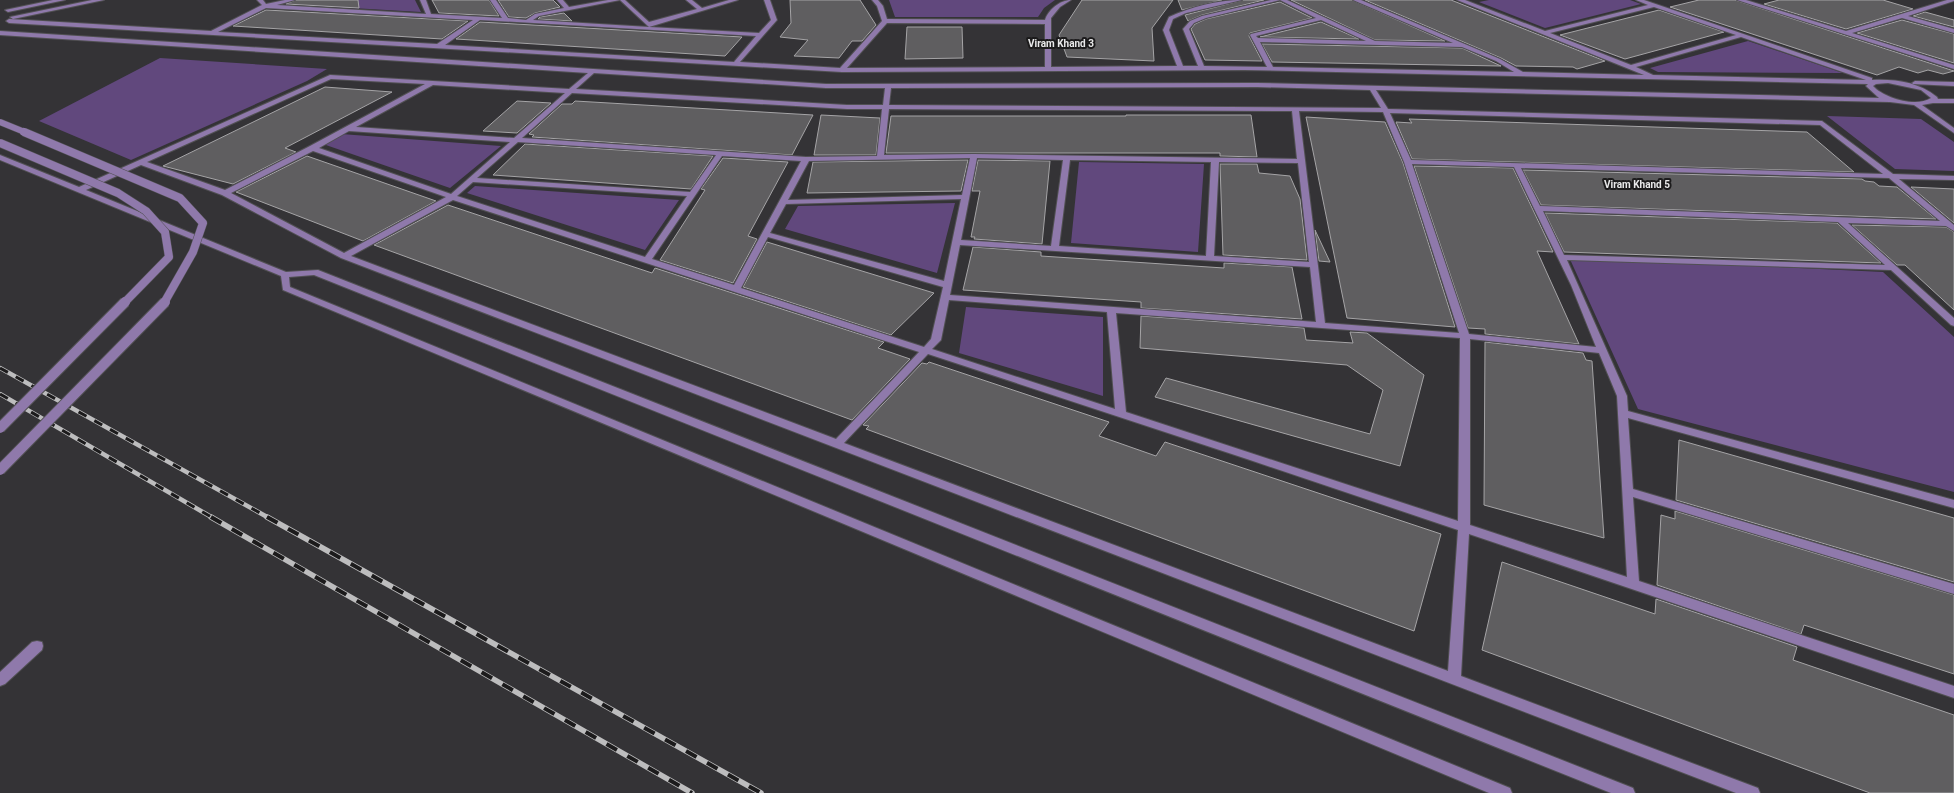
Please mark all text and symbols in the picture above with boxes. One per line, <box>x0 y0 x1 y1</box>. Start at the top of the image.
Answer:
district label: Viram Khand 3 <box>1028 38 1094 49</box>
district label: Viram Khand 5 <box>1604 179 1670 190</box>

